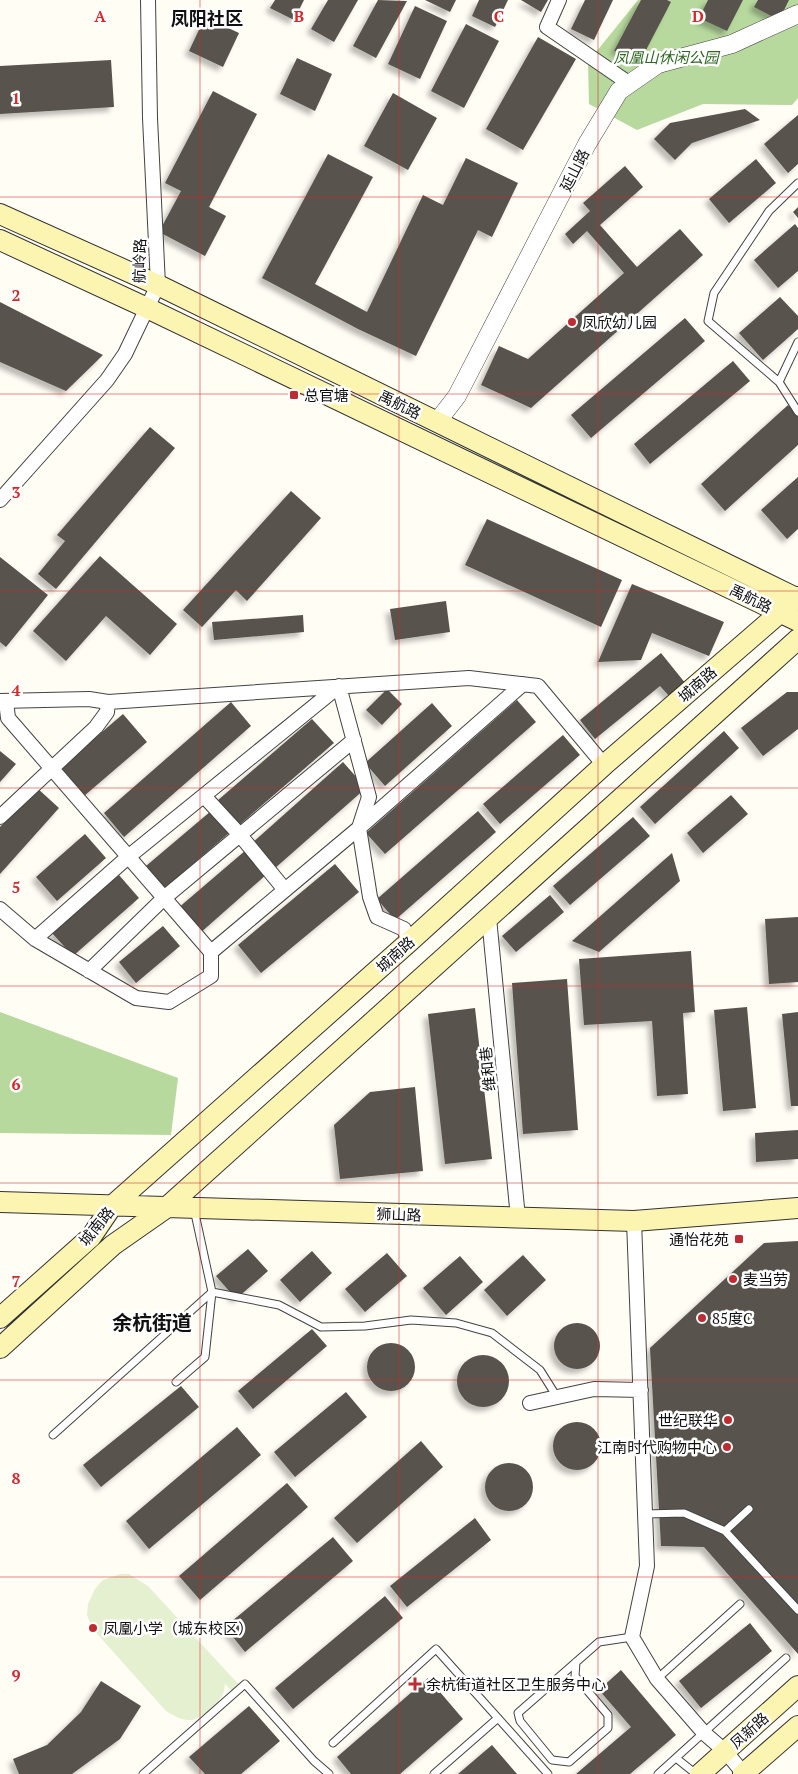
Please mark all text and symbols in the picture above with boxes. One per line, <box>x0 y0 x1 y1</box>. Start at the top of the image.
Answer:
text: A <box>94 5 106 27</box>
text: B <box>294 5 304 27</box>
text: C <box>494 5 504 27</box>
text: D <box>692 5 704 27</box>
district label: 凤阳社区 <box>171 6 243 30</box>
park label: 凤凰山休闲公园 <box>613 47 720 67</box>
text: 1 <box>11 87 21 109</box>
street label: 延山路 <box>555 145 593 195</box>
street label: 航岭路 <box>129 238 149 284</box>
text: 2 <box>11 284 21 306</box>
place label: 凤欣幼儿园 <box>582 312 657 332</box>
marker: 凤欣幼儿园 <box>566 316 578 328</box>
place label: 总官塘 <box>304 385 349 405</box>
street label: 禹航路 <box>375 385 425 423</box>
marker: 总官塘 <box>288 389 300 401</box>
text: 3 <box>11 481 21 503</box>
street label: 禹航路 <box>726 579 776 617</box>
street label: 城南路 <box>673 662 721 706</box>
text: 4 <box>11 679 21 701</box>
text: 5 <box>11 876 21 898</box>
street label: 城南路 <box>372 932 418 976</box>
street label: 维和巷 <box>475 1046 499 1092</box>
text: 6 <box>11 1073 21 1095</box>
street label: 城南路 <box>74 1202 118 1250</box>
street label: 狮山路 <box>376 1203 422 1225</box>
place label: 通怡花苑 <box>669 1229 729 1249</box>
marker: 通怡花苑 <box>733 1233 745 1245</box>
place label: 麦当劳 <box>743 1269 788 1289</box>
text: 7 <box>11 1270 21 1292</box>
marker: 麦当劳 <box>727 1273 739 1285</box>
place label: 85度C <box>712 1308 753 1328</box>
district label: 余杭街道 <box>112 1309 192 1336</box>
marker: 85度C <box>696 1312 708 1324</box>
place label: 世纪联华 <box>658 1410 718 1430</box>
marker: 世纪联华 <box>722 1414 734 1426</box>
place label: 江南时代购物中心 <box>597 1437 717 1457</box>
marker: 江南时代购物中心 <box>721 1441 733 1453</box>
text: 8 <box>11 1467 21 1489</box>
place label: 凤凰小学（城东校区） <box>103 1618 253 1638</box>
marker: 凤凰小学（城东校区） <box>87 1622 99 1634</box>
text: 9 <box>11 1664 21 1686</box>
place label: 余杭街道社区卫生服务中心 <box>426 1674 606 1694</box>
marker: 余杭街道社区卫生服务中心 <box>408 1677 422 1691</box>
street label: 凤新路 <box>726 1708 772 1752</box>

